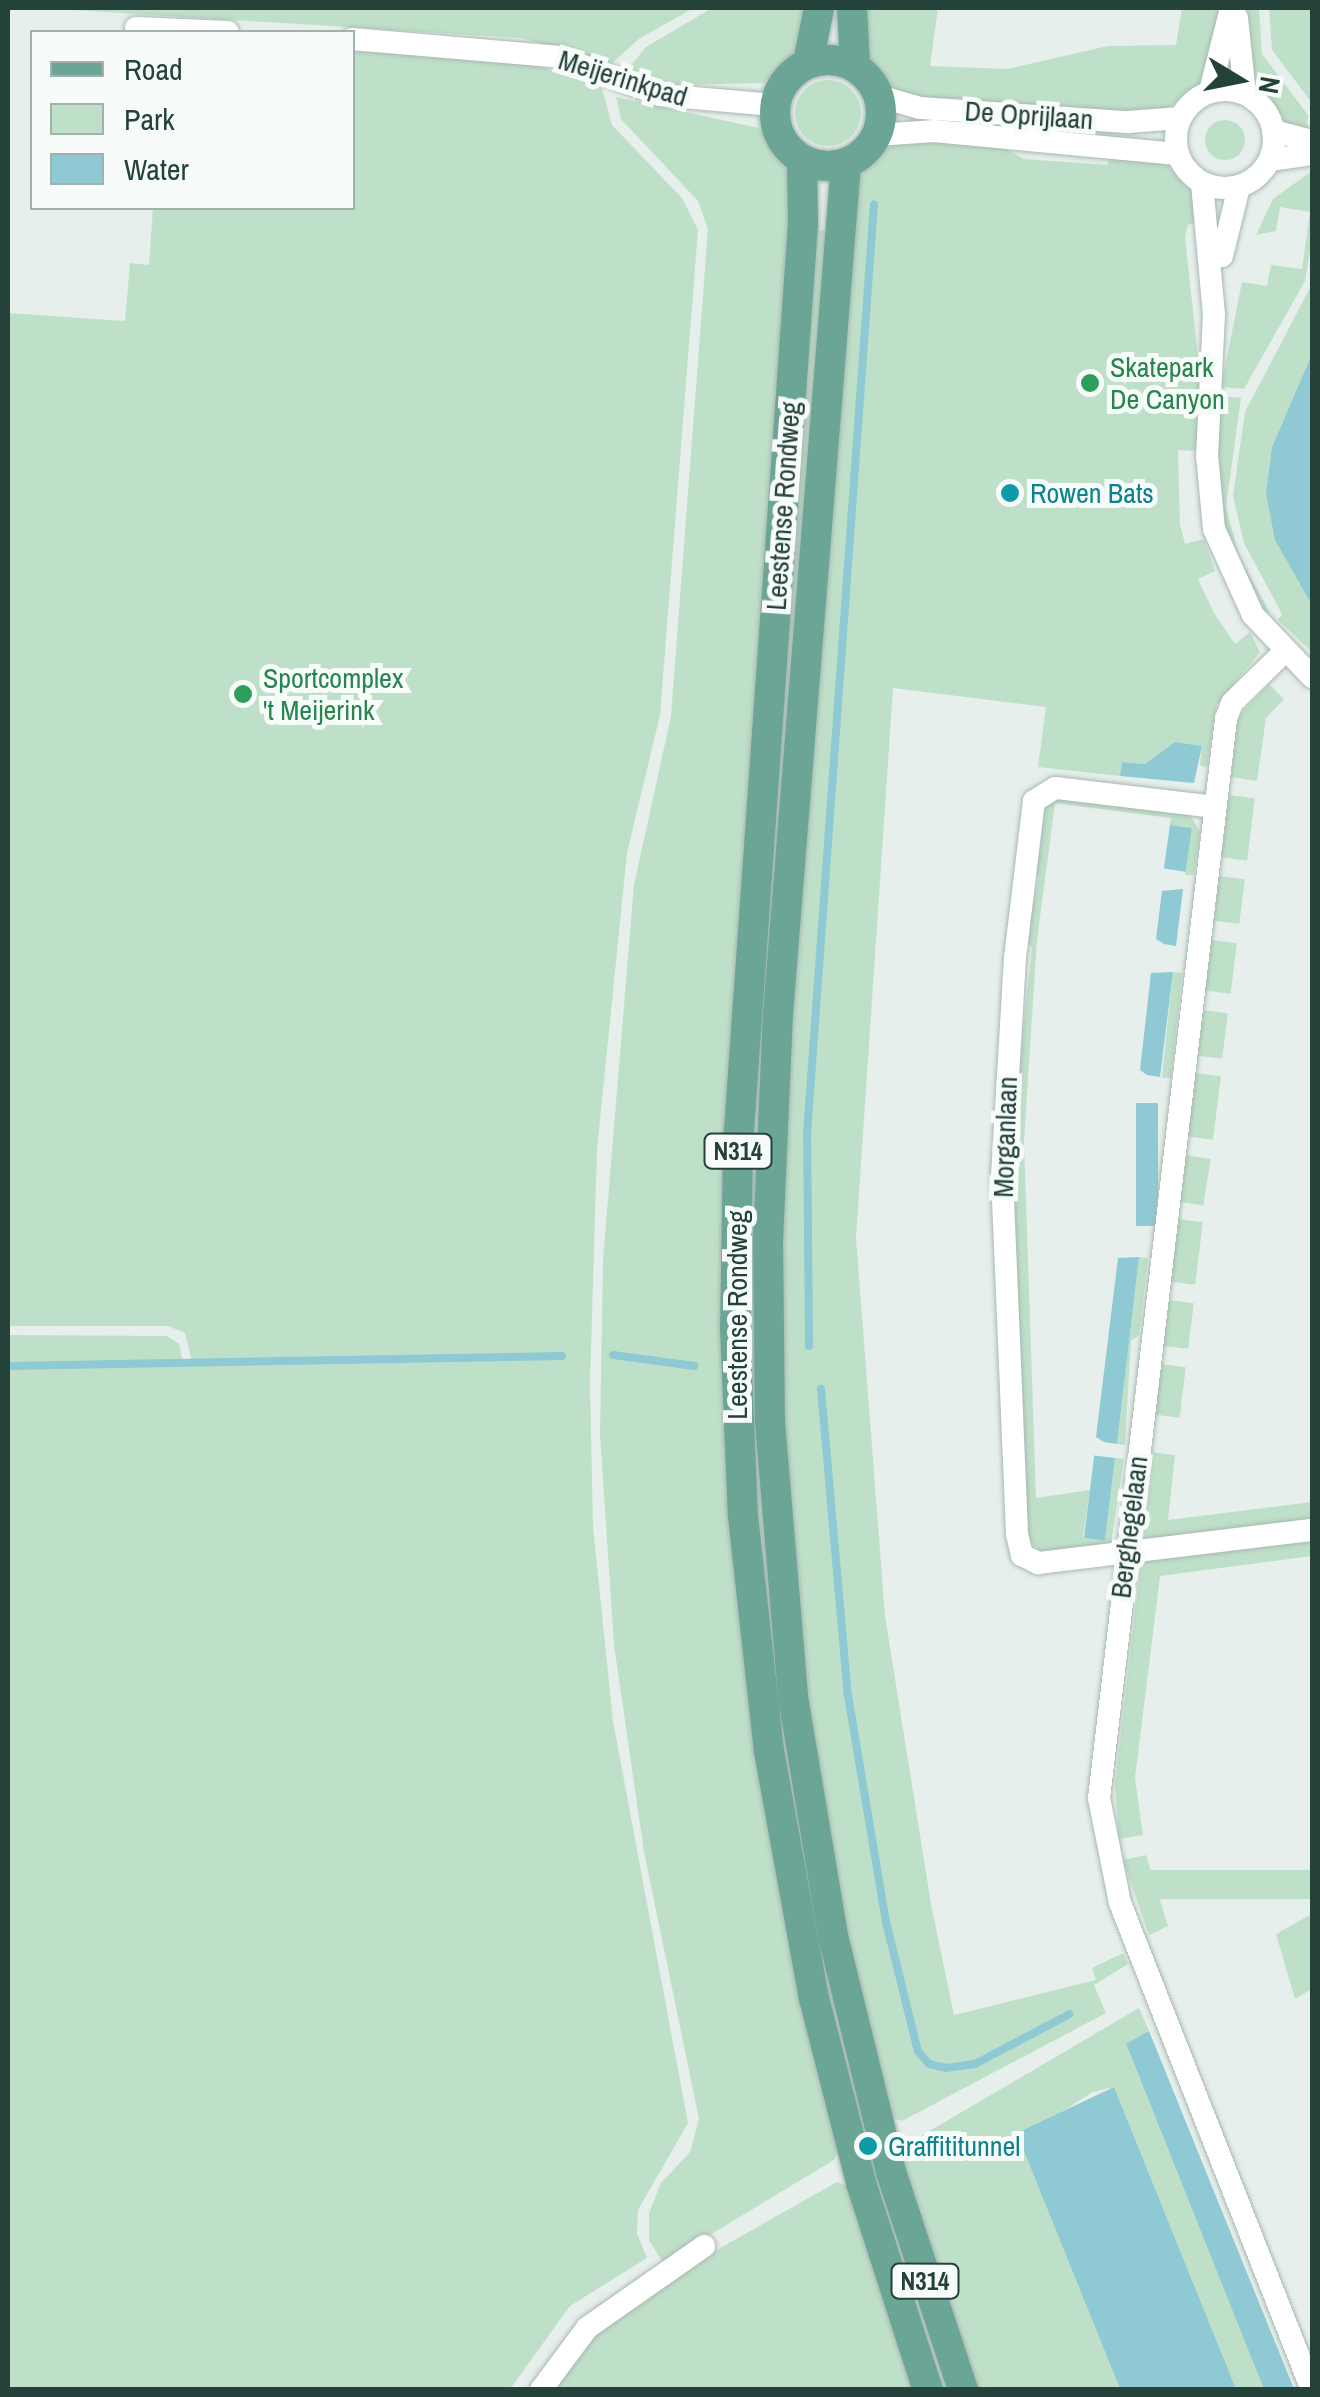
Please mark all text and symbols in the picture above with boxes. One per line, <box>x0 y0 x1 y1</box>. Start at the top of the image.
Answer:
legend <box>30 30 355 210</box>
north arrow <box>1190 30 1290 130</box>
street label: Meijerinkpad <box>555 43 691 113</box>
text: Road <box>124 49 183 89</box>
text: N <box>1249 74 1290 97</box>
street label: De Oprijlaan <box>964 94 1094 136</box>
text: Park <box>124 99 175 139</box>
text: Water <box>124 149 189 189</box>
place label: Skatepark De Canyon <box>1110 350 1225 416</box>
marker: Skatepark De Canyon <box>1079 372 1101 394</box>
street label: Leestense Rondweg <box>759 400 807 612</box>
place label: Rowen Bats <box>1030 476 1154 510</box>
marker: Rowen Bats <box>999 482 1021 504</box>
place label: Sportcomplex 't Meijerink <box>263 661 403 727</box>
marker: Sportcomplex 't Meijerink <box>232 683 254 705</box>
street label: Morganlaan <box>986 1076 1024 1198</box>
road number: N314 <box>703 1131 773 1171</box>
street label: Leestense Rondweg <box>720 1210 754 1420</box>
street label: Berghegelaan <box>1104 1454 1154 1600</box>
place label: Graffititunnel <box>888 2129 1020 2163</box>
marker: Graffititunnel <box>857 2135 879 2157</box>
road number: N314 <box>890 2261 960 2301</box>

